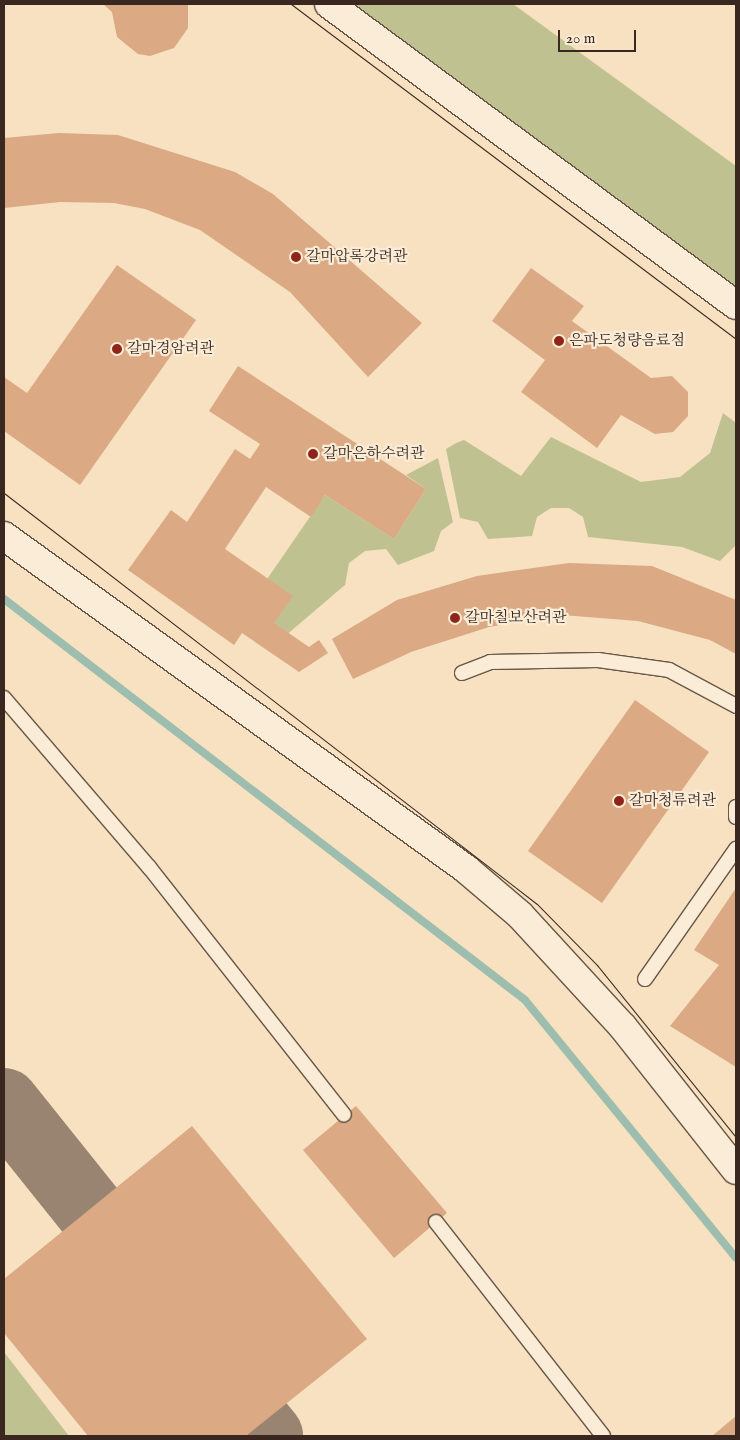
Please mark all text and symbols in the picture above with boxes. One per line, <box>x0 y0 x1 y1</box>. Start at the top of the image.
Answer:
scale bar <box>560 20 638 52</box>
text: 20 m <box>566 29 595 48</box>
place label: 갈마압록강려관 <box>306 248 407 266</box>
marker: 갈마압록강려관 <box>290 251 302 263</box>
place label: 은파도청량음료점 <box>569 332 685 350</box>
marker: 은파도청량음료점 <box>553 335 565 347</box>
place label: 갈마경암려관 <box>127 340 214 358</box>
marker: 갈마경암려관 <box>111 343 123 355</box>
place label: 갈마은하수려관 <box>323 445 424 463</box>
marker: 갈마은하수려관 <box>307 448 319 460</box>
place label: 갈마칠보산려관 <box>465 609 566 627</box>
marker: 갈마칠보산려관 <box>449 612 461 624</box>
place label: 갈마청류려관 <box>629 792 716 810</box>
marker: 갈마청류려관 <box>613 795 625 807</box>

